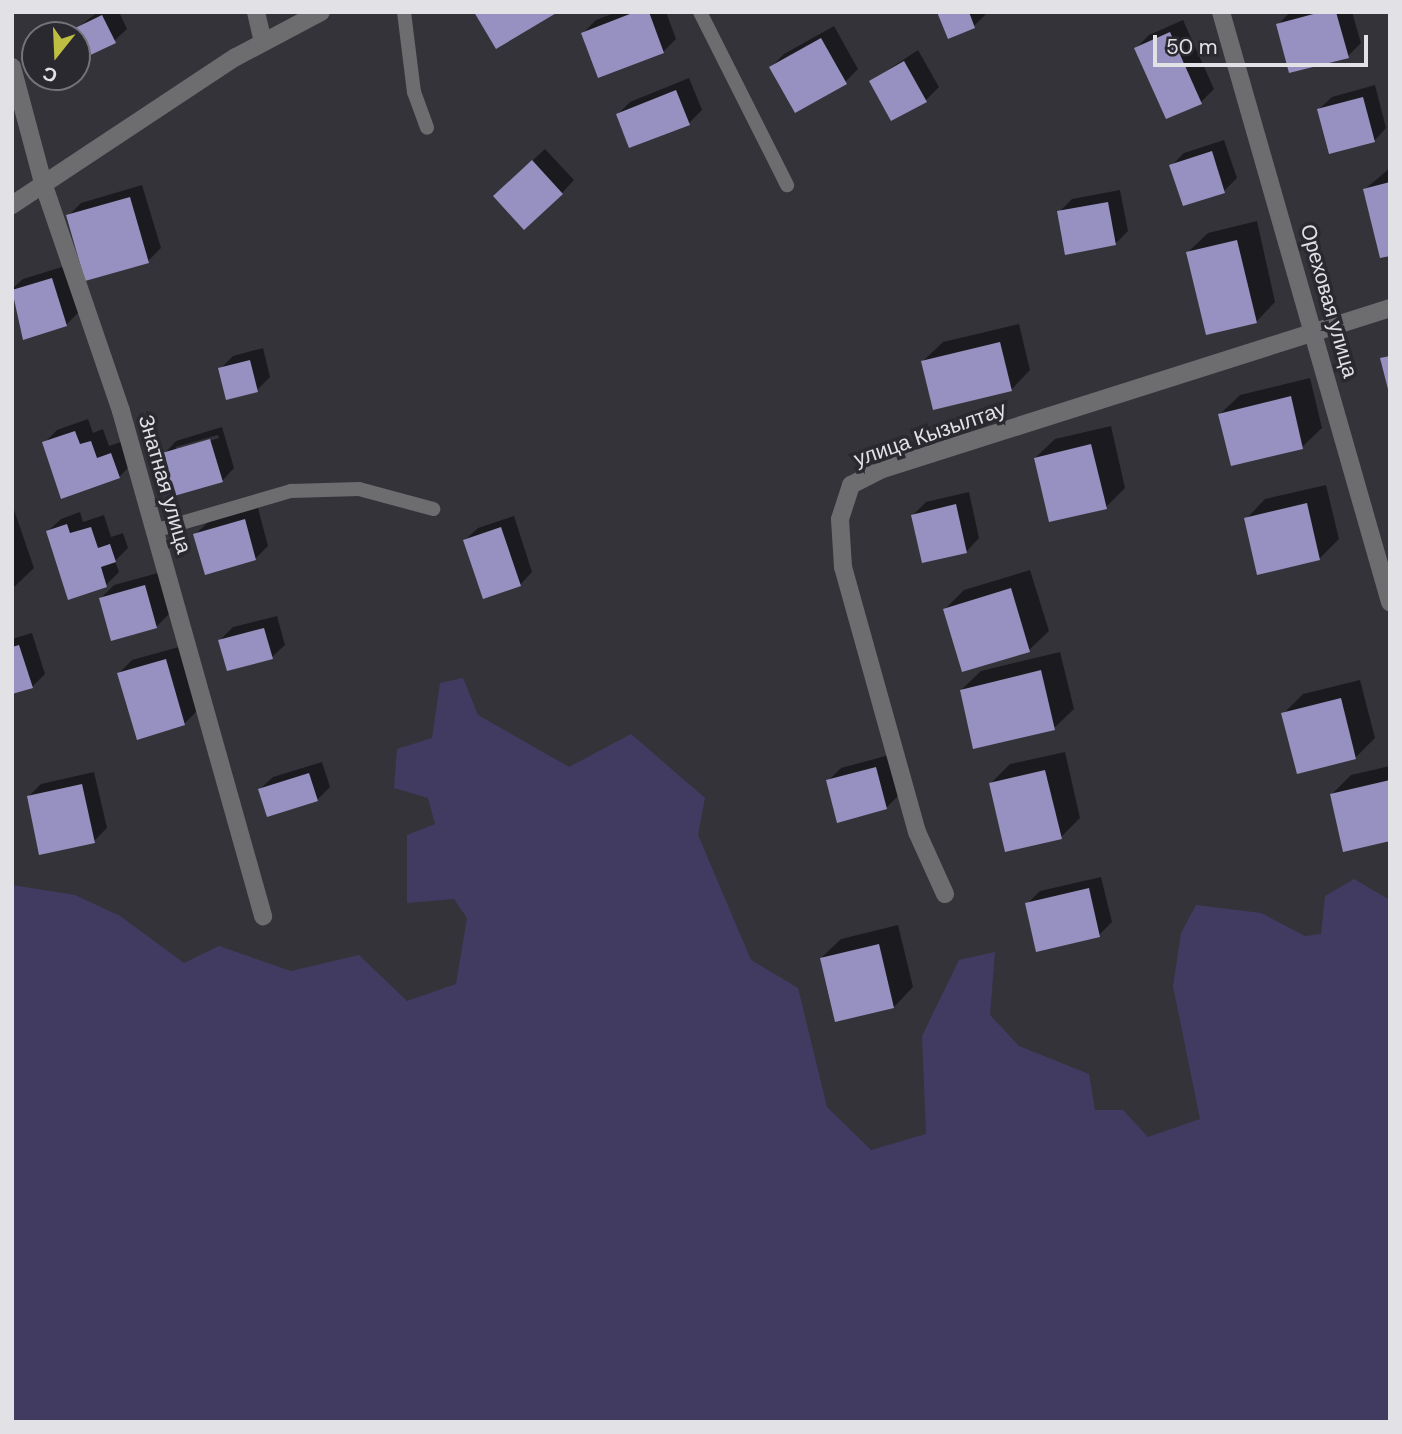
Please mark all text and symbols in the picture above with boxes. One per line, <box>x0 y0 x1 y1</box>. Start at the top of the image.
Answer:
north arrow <box>21 21 91 91</box>
scale bar <box>1157 21 1372 65</box>
text: 50 m <box>1166 33 1217 61</box>
text: С <box>40 61 60 89</box>
street label: Ореховая улица <box>1295 221 1363 381</box>
street label: улица Кызылтау <box>851 396 1009 472</box>
street label: Знатная улица <box>133 412 197 556</box>

